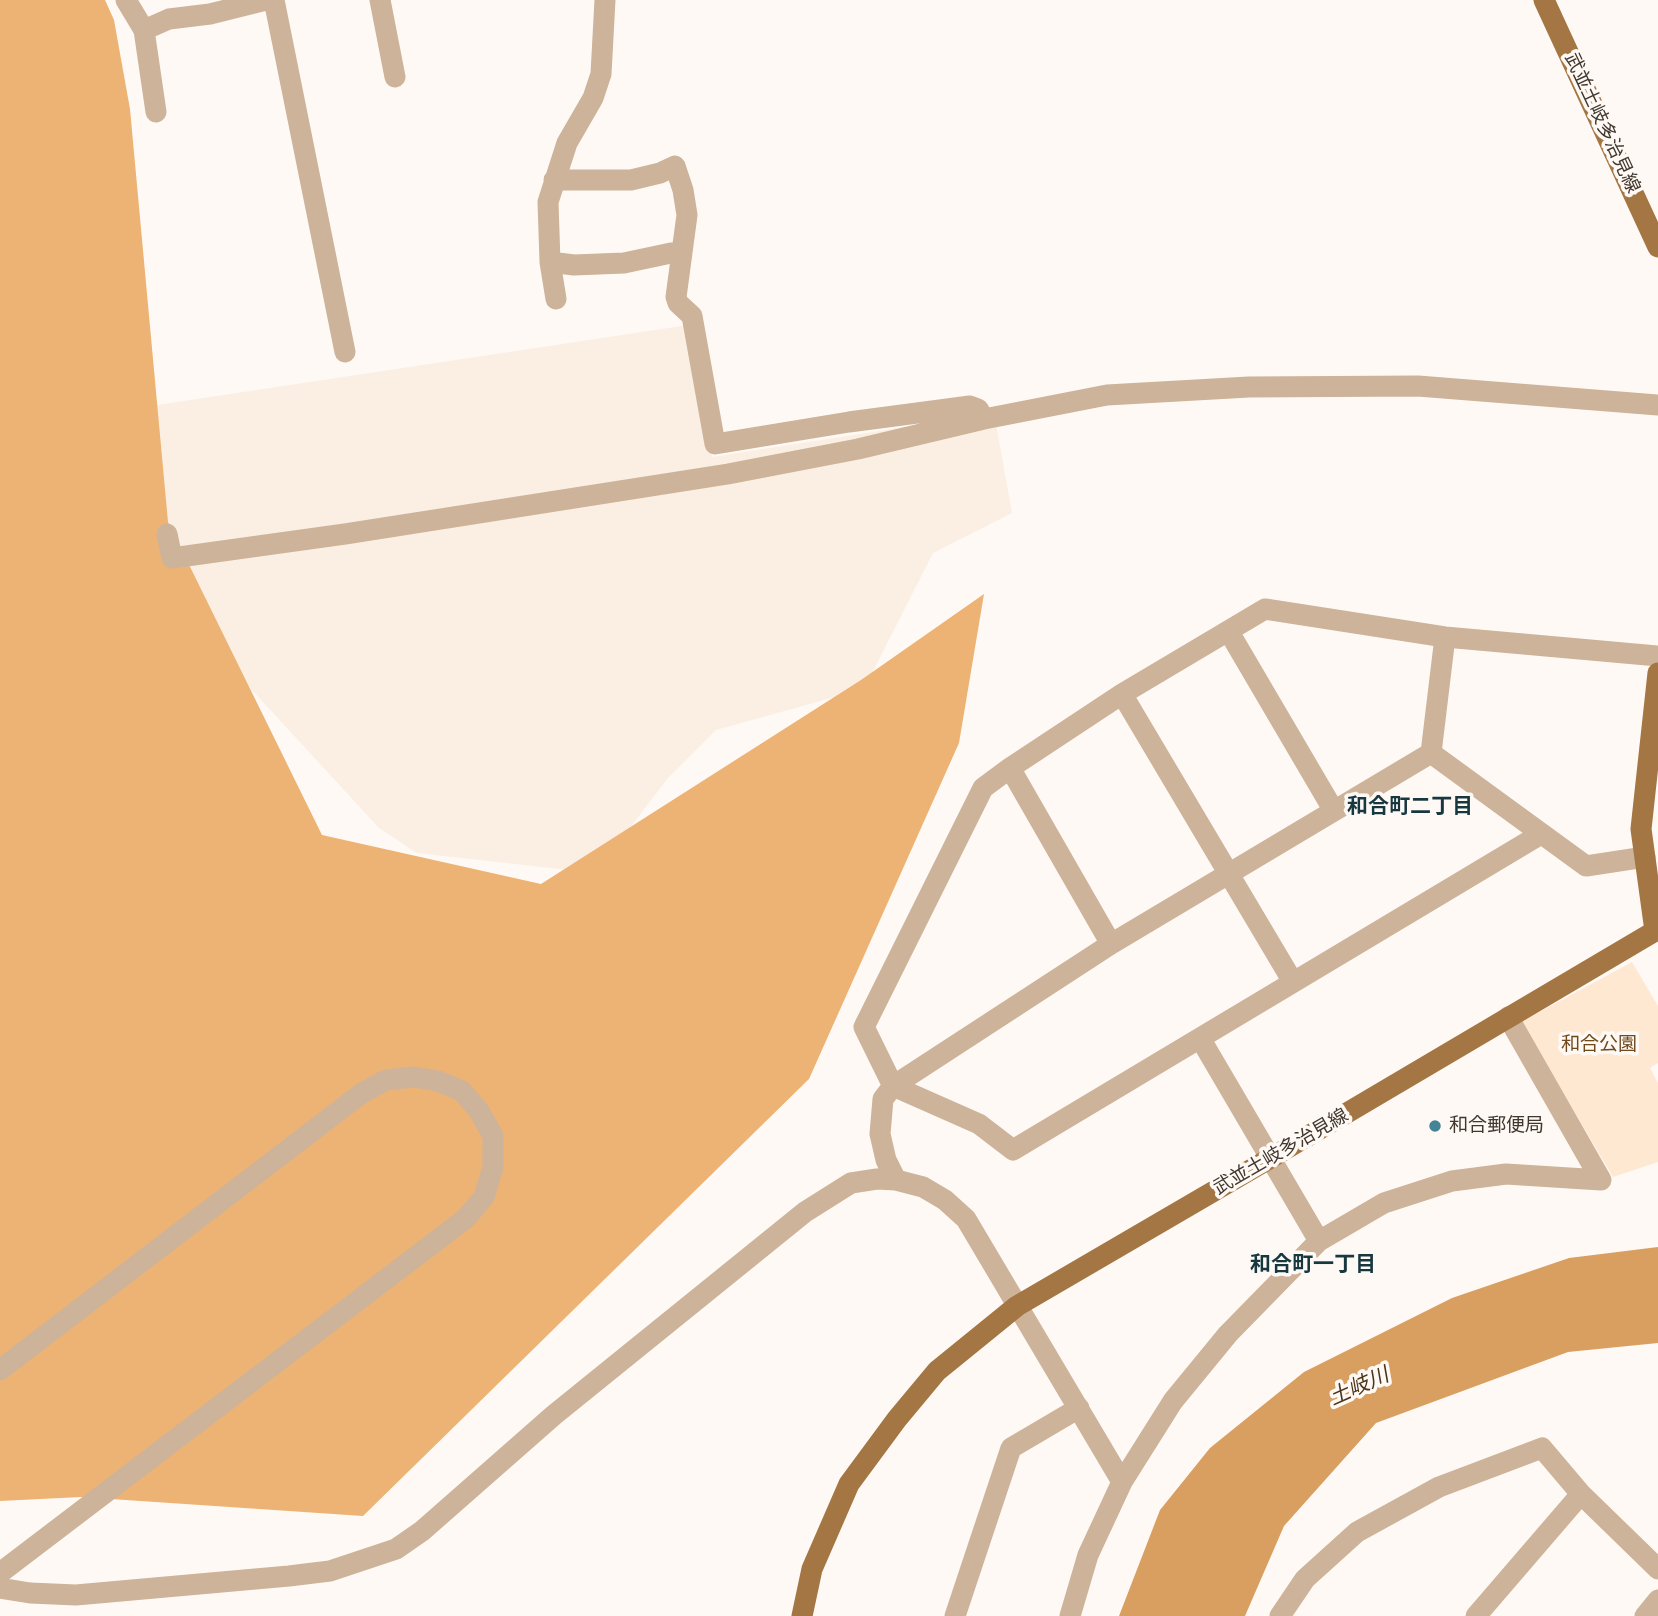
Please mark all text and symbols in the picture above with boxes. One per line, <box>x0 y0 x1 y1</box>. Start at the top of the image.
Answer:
street label: 武並土岐多治見線 <box>1560 49 1644 197</box>
district label: 和合町二丁目 <box>1347 794 1473 820</box>
park label: 和合公園 <box>1561 1034 1637 1056</box>
street label: 武並土岐多治見線 <box>1209 1104 1353 1200</box>
place label: 和合郵便局 <box>1449 1115 1544 1137</box>
marker: 和合郵便局 <box>1427 1118 1443 1134</box>
district label: 和合町一丁目 <box>1250 1252 1376 1278</box>
water label: 土岐川 <box>1325 1363 1393 1411</box>

